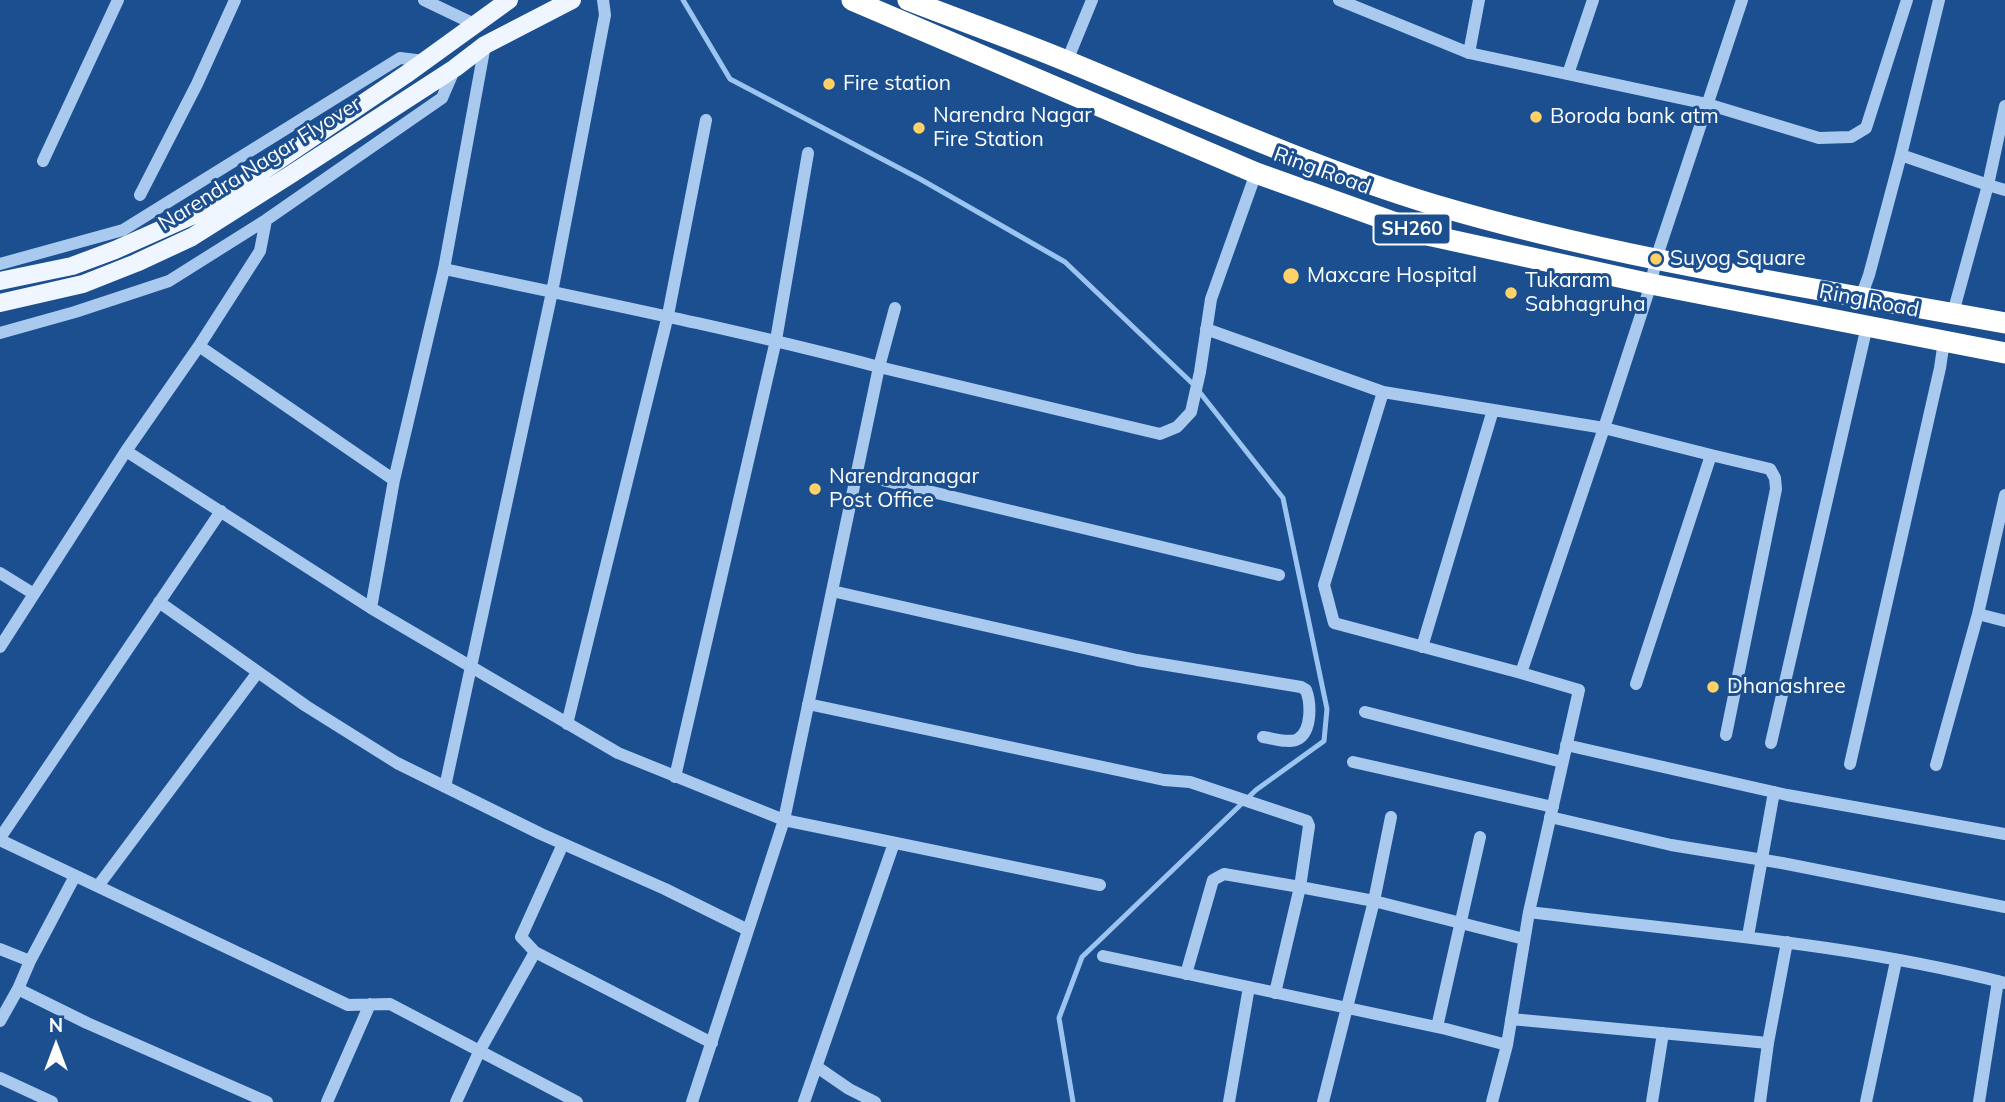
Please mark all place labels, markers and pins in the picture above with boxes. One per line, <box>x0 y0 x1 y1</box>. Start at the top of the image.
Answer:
place label: Fire station <box>843 71 951 97</box>
marker: Fire station <box>821 76 837 92</box>
place label: Narendra Nagar Fire Station <box>933 103 1092 153</box>
place label: Boroda bank atm <box>1550 104 1719 130</box>
marker: Boroda bank atm <box>1528 109 1544 125</box>
marker: Narendra Nagar Fire Station <box>911 120 927 136</box>
place label: Suyog Square <box>1670 246 1806 272</box>
marker: Suyog Square <box>1648 251 1664 267</box>
place label: Maxcare Hospital <box>1307 263 1477 289</box>
marker: Maxcare Hospital <box>1281 266 1301 286</box>
place label: Tukaram Sabhagruha <box>1525 268 1645 318</box>
marker: Tukaram Sabhagruha <box>1503 285 1519 301</box>
place label: Narendranagar Post Office <box>829 464 979 514</box>
marker: Narendranagar Post Office <box>807 481 823 497</box>
place label: Dhanashree <box>1727 674 1846 700</box>
marker: Dhanashree <box>1705 679 1721 695</box>

